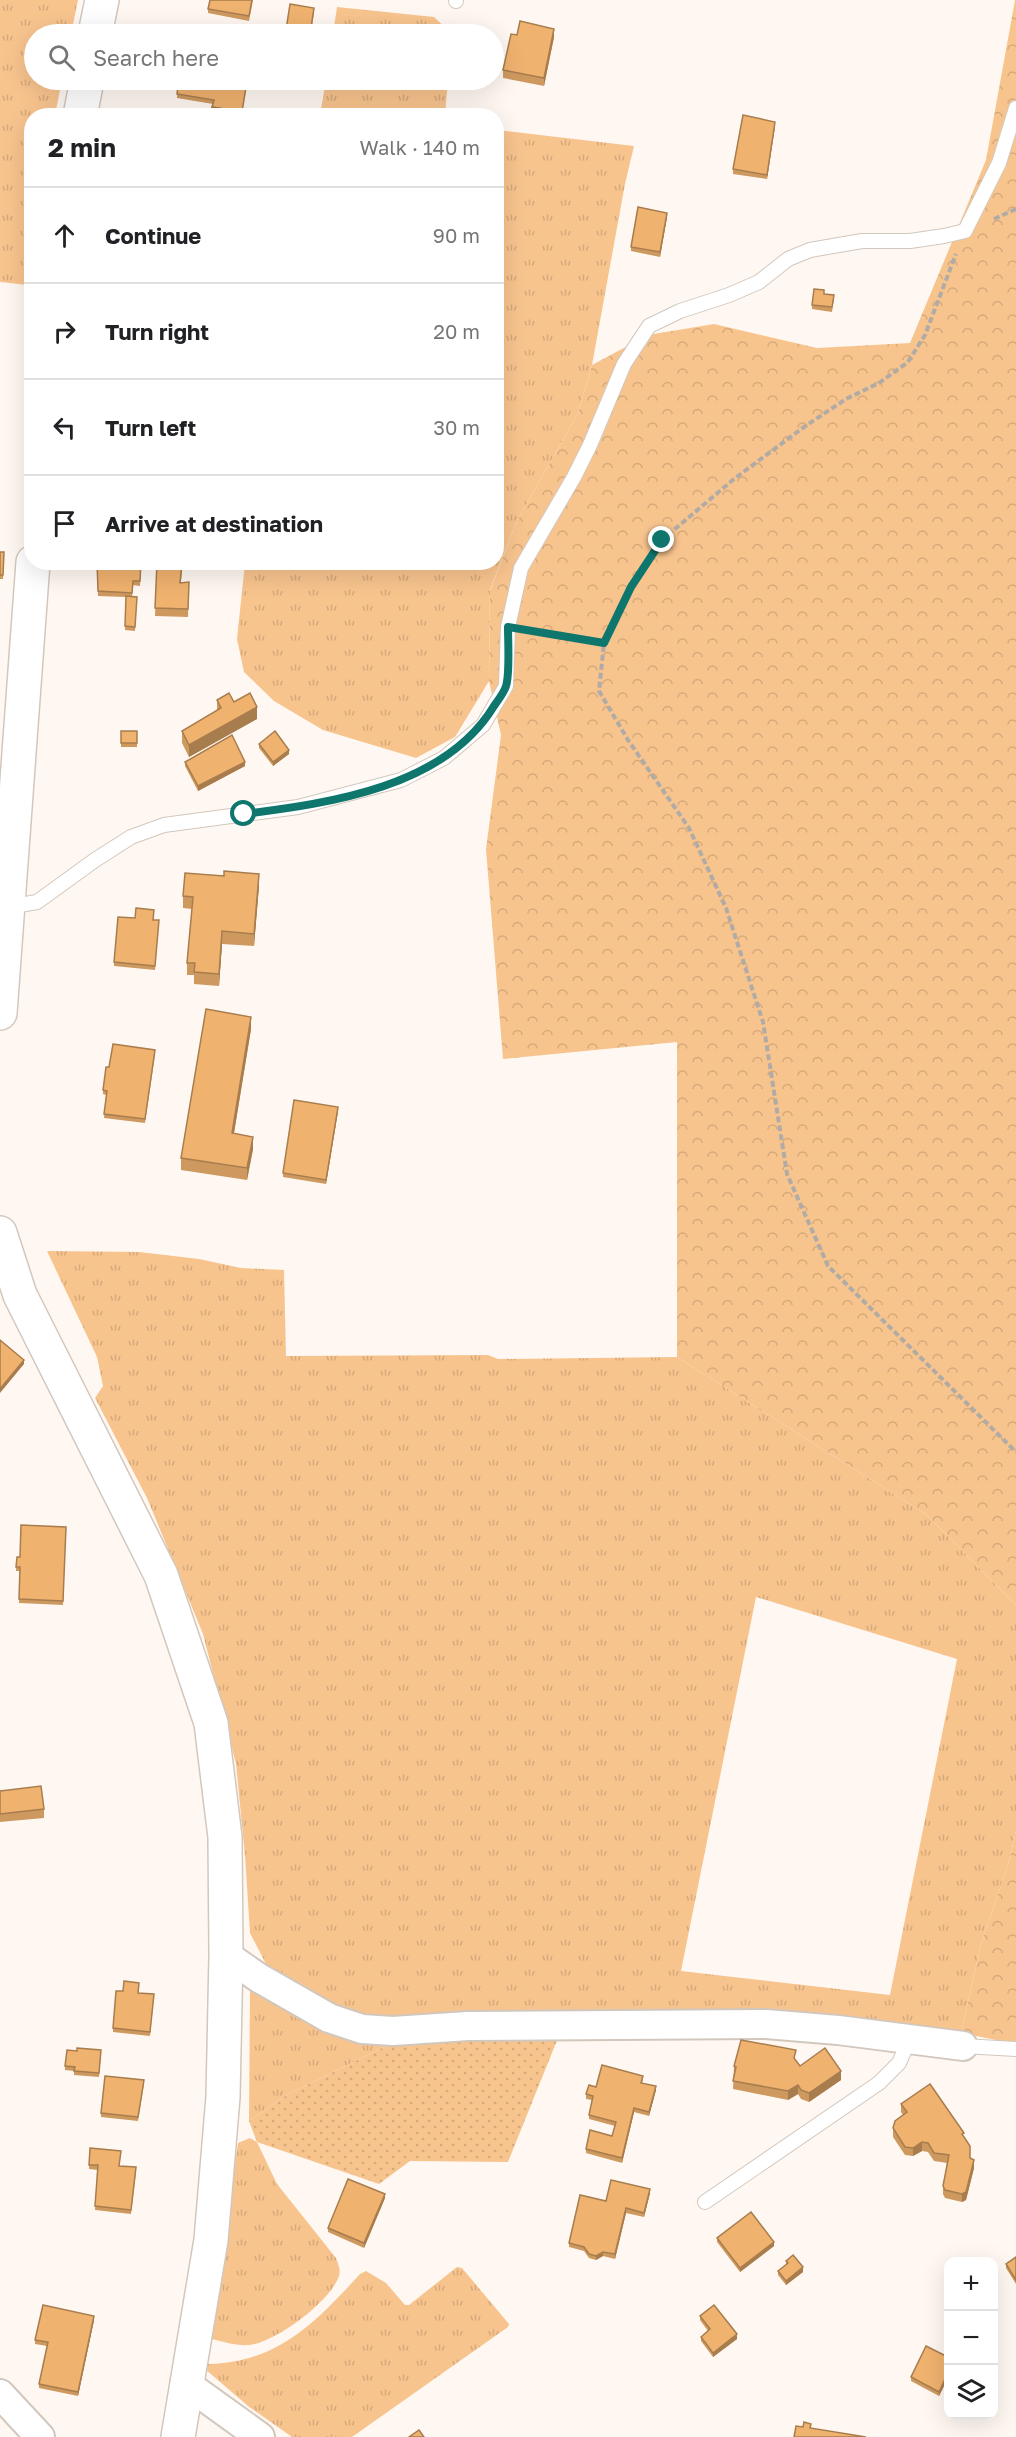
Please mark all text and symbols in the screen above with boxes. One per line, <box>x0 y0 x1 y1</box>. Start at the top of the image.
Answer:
search box <box>24 24 504 90</box>
icon: search <box>45 41 78 74</box>
text: Search here <box>93 44 219 71</box>
text: 2 min <box>48 132 116 163</box>
text: Walk · 140 m <box>360 135 480 159</box>
icon: ahead <box>48 219 81 252</box>
text: Continue <box>105 222 201 249</box>
text: 90 m <box>433 223 480 247</box>
icon: right <box>48 315 81 348</box>
text: Turn right <box>105 318 209 345</box>
text: 20 m <box>433 319 480 343</box>
icon: left <box>48 411 81 444</box>
text: Turn left <box>105 414 196 441</box>
text: 30 m <box>433 415 480 439</box>
icon: arrive <box>48 507 81 540</box>
text: Arrive at destination <box>105 510 323 537</box>
route end <box>648 526 674 552</box>
route start <box>230 800 256 826</box>
map controls <box>944 2257 998 2419</box>
button: + <box>944 2257 998 2311</box>
button: − <box>944 2311 998 2365</box>
button: layers <box>944 2365 998 2419</box>

